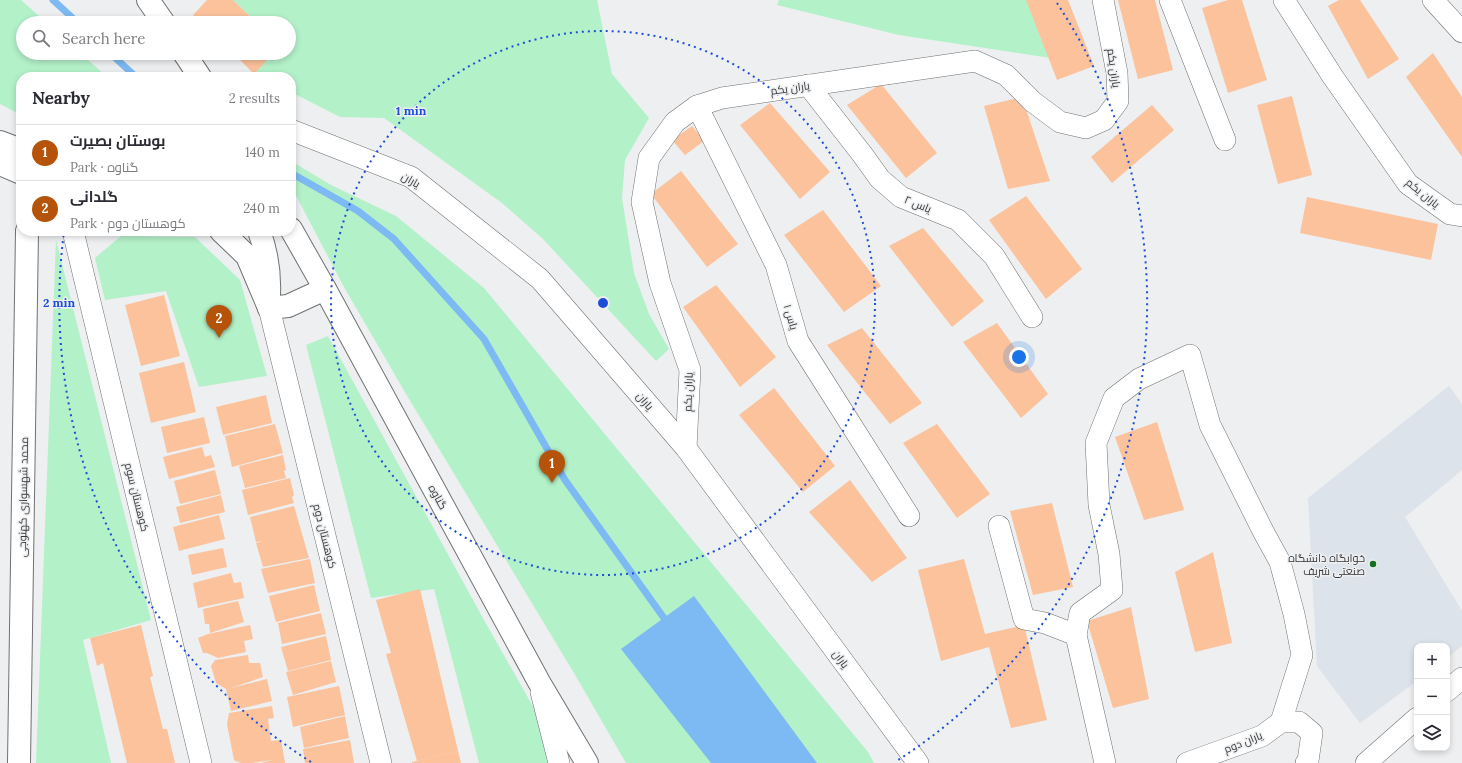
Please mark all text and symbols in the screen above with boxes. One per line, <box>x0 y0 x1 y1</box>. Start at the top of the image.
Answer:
search box <box>16 16 296 60</box>
icon: search <box>30 27 52 49</box>
text: Search here <box>62 29 145 48</box>
street label: یاران یکم <box>1103 47 1124 89</box>
street label: یاران یکم <box>769 78 811 99</box>
text: Nearby <box>32 87 90 109</box>
text: 2 results <box>229 90 280 107</box>
text: 1 min <box>396 103 427 118</box>
text: بوستان بصیرت <box>70 131 166 150</box>
text: 1 <box>42 144 48 161</box>
text: 140 m <box>245 144 280 161</box>
text: Park · گناوه <box>70 159 138 176</box>
street label: یاران <box>399 169 423 191</box>
street label: یاران یکم <box>1403 175 1443 212</box>
text: گلدانی <box>70 187 118 206</box>
street label: یاس ۲ <box>902 192 934 216</box>
text: 2 <box>42 200 48 217</box>
text: 240 m <box>243 200 280 217</box>
text: Park · کوهستان دوم <box>70 215 186 232</box>
text: 2 min <box>43 295 75 310</box>
centre of rings <box>596 296 610 310</box>
street label: یاس ۱ <box>781 303 801 331</box>
pin: 2 <box>206 305 232 338</box>
your location <box>1009 347 1029 367</box>
street label: یاران یکم <box>680 372 697 412</box>
street label: یاران <box>633 389 657 413</box>
street label: محمد شهسواری کهنوجی <box>15 437 31 557</box>
pin: 1 <box>539 450 565 483</box>
street label: کوهستان سوم <box>121 461 152 533</box>
street label: گناوه <box>425 482 451 512</box>
street label: کوهستان دوم <box>309 502 340 570</box>
place label: خوابگاه دانشگاه صنعتی شریف <box>1288 551 1365 578</box>
marker: خوابگاه دانشگاه صنعتی شریف <box>1368 559 1378 569</box>
map controls <box>1414 643 1450 751</box>
button: + <box>1414 643 1450 679</box>
street label: یاران <box>830 647 852 671</box>
button: − <box>1414 679 1450 715</box>
button: layers <box>1414 715 1450 751</box>
street label: یاران دوم <box>1222 728 1265 757</box>

